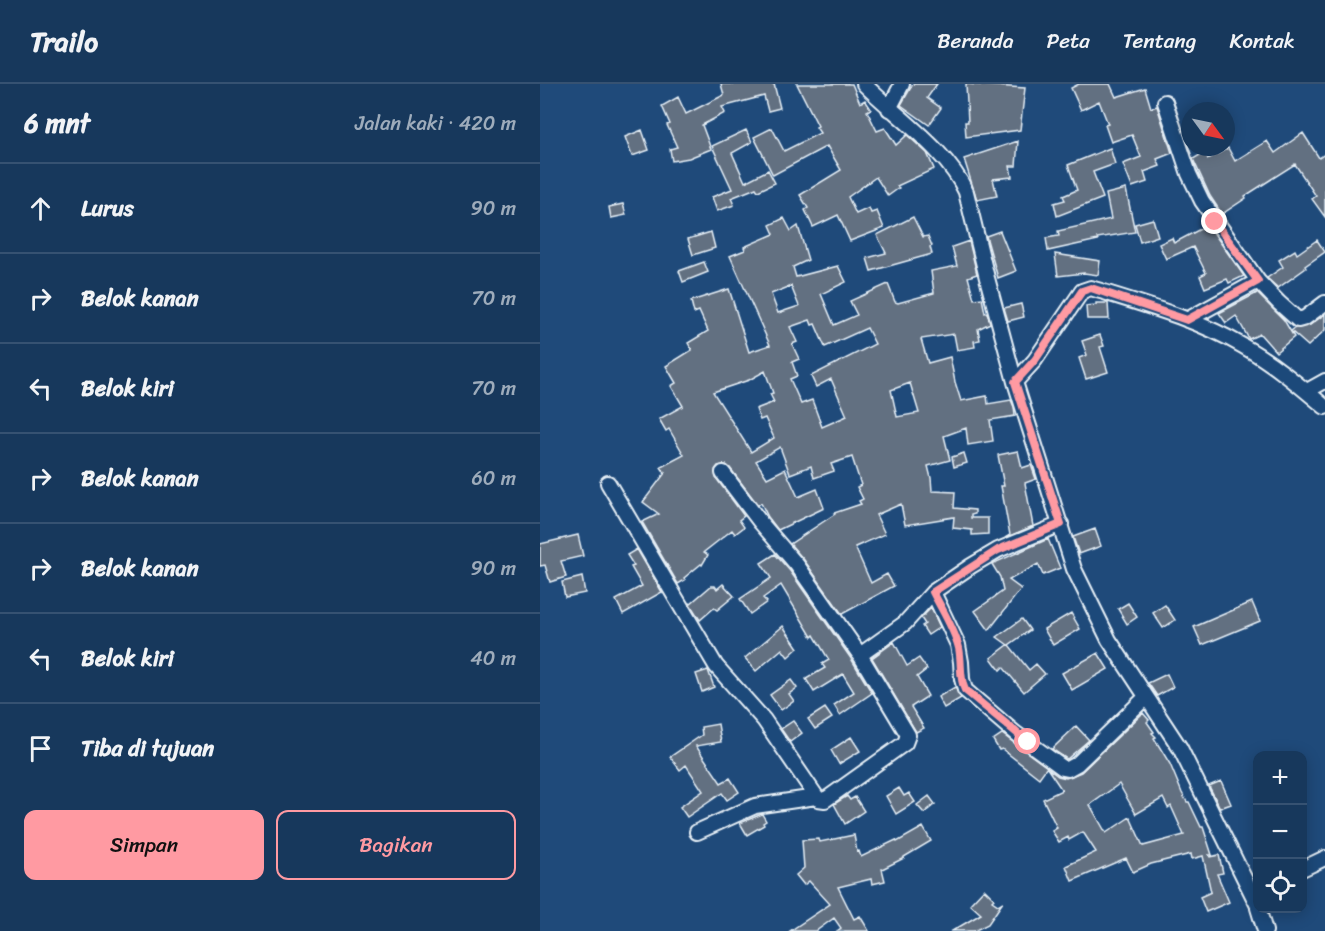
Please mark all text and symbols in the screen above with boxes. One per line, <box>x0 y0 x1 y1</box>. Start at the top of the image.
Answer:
text: Trailo <box>30 17 98 66</box>
text: Beranda <box>937 22 1013 60</box>
text: Peta <box>1046 22 1090 60</box>
text: Tentang <box>1123 22 1196 60</box>
text: Kontak <box>1229 22 1295 60</box>
text: 6 mnt <box>24 100 90 146</box>
north arrow <box>1181 102 1235 156</box>
text: Jalan kaki · 420 m <box>355 106 516 141</box>
text: Lurus <box>81 189 134 228</box>
text: 90 m <box>471 191 516 226</box>
icon: ahead <box>24 192 57 225</box>
route end <box>1201 208 1227 234</box>
text: Belok kanan <box>81 279 199 318</box>
text: 70 m <box>471 281 516 316</box>
icon: right <box>24 282 57 315</box>
text: Belok kiri <box>81 369 174 408</box>
text: 70 m <box>471 371 516 406</box>
icon: left <box>24 372 57 405</box>
text: Belok kanan <box>81 459 199 498</box>
text: 60 m <box>471 461 516 496</box>
icon: right <box>24 462 57 495</box>
text: Belok kanan <box>81 549 199 588</box>
text: 90 m <box>471 551 516 586</box>
icon: right <box>24 552 57 585</box>
text: Belok kiri <box>81 639 174 678</box>
text: 40 m <box>470 641 516 676</box>
icon: left <box>24 642 57 675</box>
route start <box>1014 728 1040 754</box>
text: Tiba di tujuan <box>81 729 214 768</box>
icon: arrive <box>24 732 57 765</box>
map controls <box>1253 751 1307 913</box>
button: + <box>1253 751 1307 805</box>
button: − <box>1253 805 1307 859</box>
button: Simpan <box>24 810 264 880</box>
button: Bagikan <box>276 810 516 880</box>
button: locate <box>1253 859 1307 913</box>

